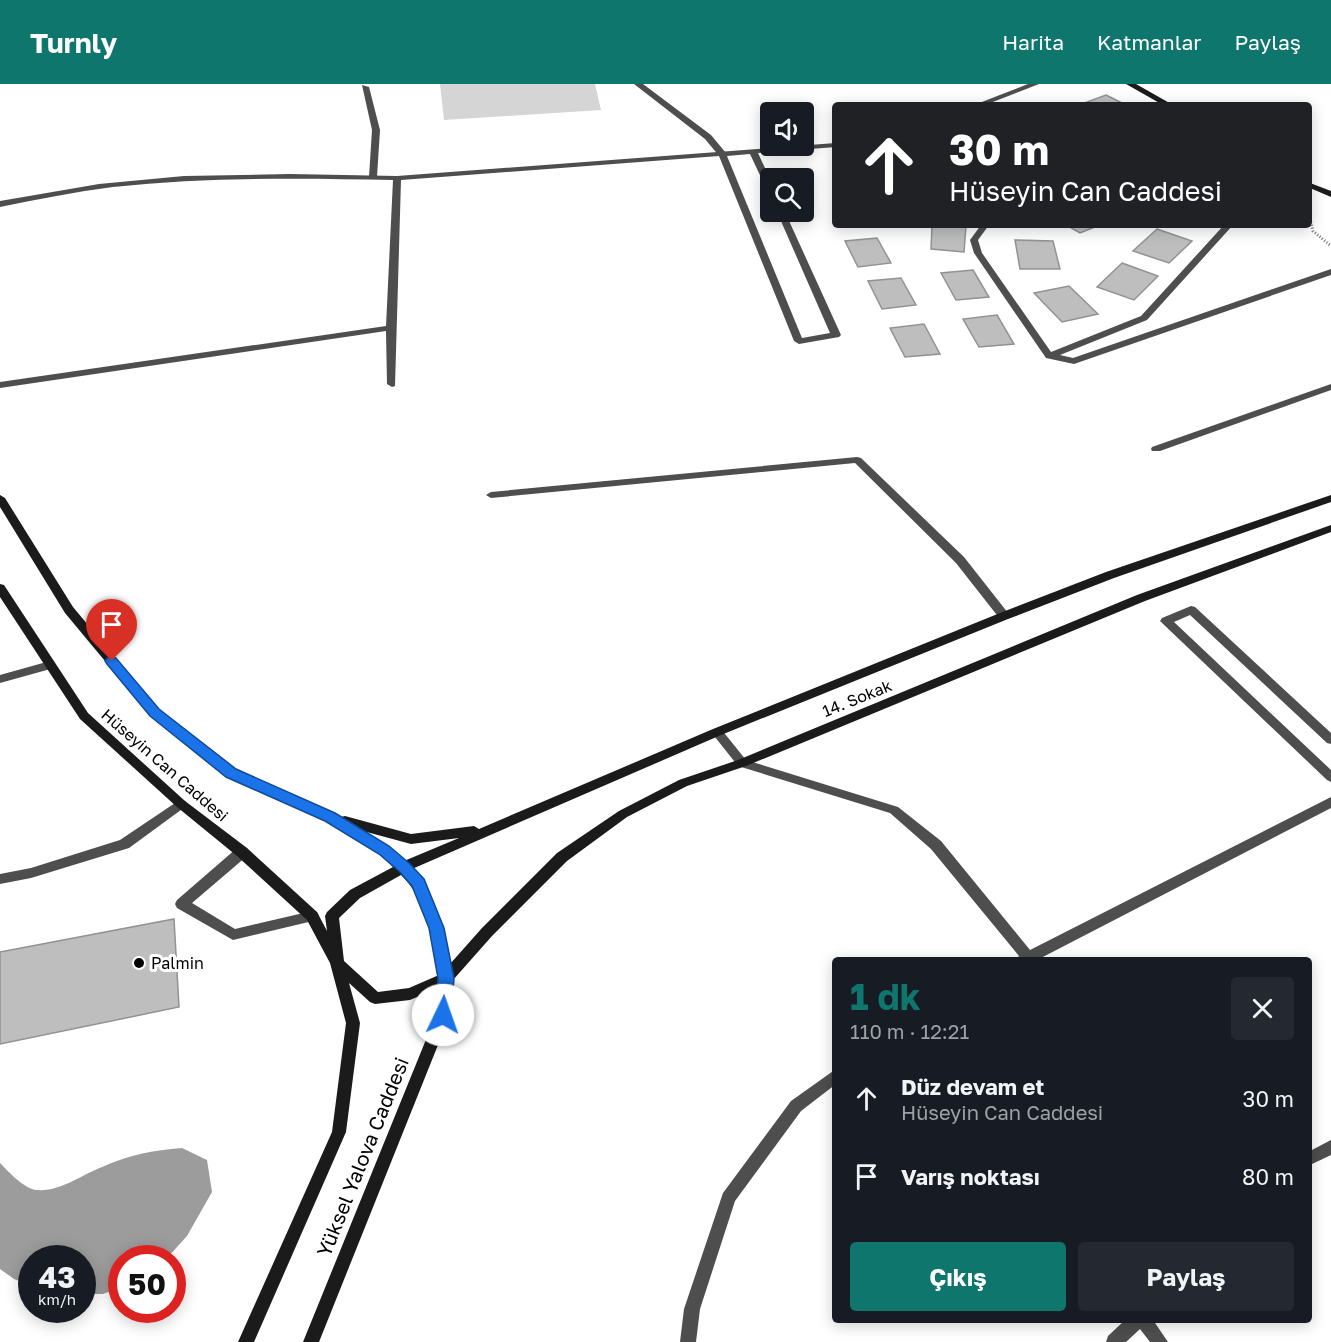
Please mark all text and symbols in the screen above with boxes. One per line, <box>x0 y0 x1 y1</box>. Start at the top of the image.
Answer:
text: Turnly <box>30 26 117 59</box>
text: Harita <box>1002 29 1064 55</box>
text: Katmanlar <box>1097 29 1202 55</box>
text: Paylaş <box>1235 29 1301 55</box>
map controls <box>760 102 814 222</box>
button: sound <box>760 102 814 156</box>
text: 30 m <box>949 124 1049 174</box>
icon: ahead <box>850 126 928 204</box>
button: search <box>760 168 814 222</box>
text: Hüseyin Can Caddesi <box>949 175 1222 207</box>
pin <box>86 599 137 661</box>
icon: arrive <box>95 608 128 641</box>
street label: 14. Sokak <box>819 675 895 721</box>
street label: Hüseyin Can Caddesi <box>97 704 233 826</box>
place label: Palmin <box>151 953 204 973</box>
marker: Palmin <box>132 956 146 970</box>
text: 1 dk <box>850 975 921 1018</box>
button: close <box>1231 977 1294 1040</box>
position arrow <box>411 983 475 1047</box>
text: 110 m · 12:21 <box>850 1019 969 1043</box>
street label: Yüksel Yalova Caddesi <box>311 1053 413 1260</box>
text: Düz devam et <box>901 1073 1044 1100</box>
icon: ahead <box>850 1082 883 1115</box>
text: 30 m <box>1243 1085 1294 1112</box>
text: Hüseyin Can Caddesi <box>901 1100 1103 1124</box>
icon: arrive <box>850 1160 883 1193</box>
text: Varış noktası <box>901 1163 1040 1190</box>
text: 80 m <box>1242 1163 1294 1190</box>
button: Çıkış <box>850 1242 1066 1311</box>
button: Paylaş <box>1078 1242 1294 1311</box>
speed limit sign: 50 <box>108 1245 186 1323</box>
text: 43 <box>38 1259 76 1295</box>
text: km/h <box>38 1290 76 1308</box>

